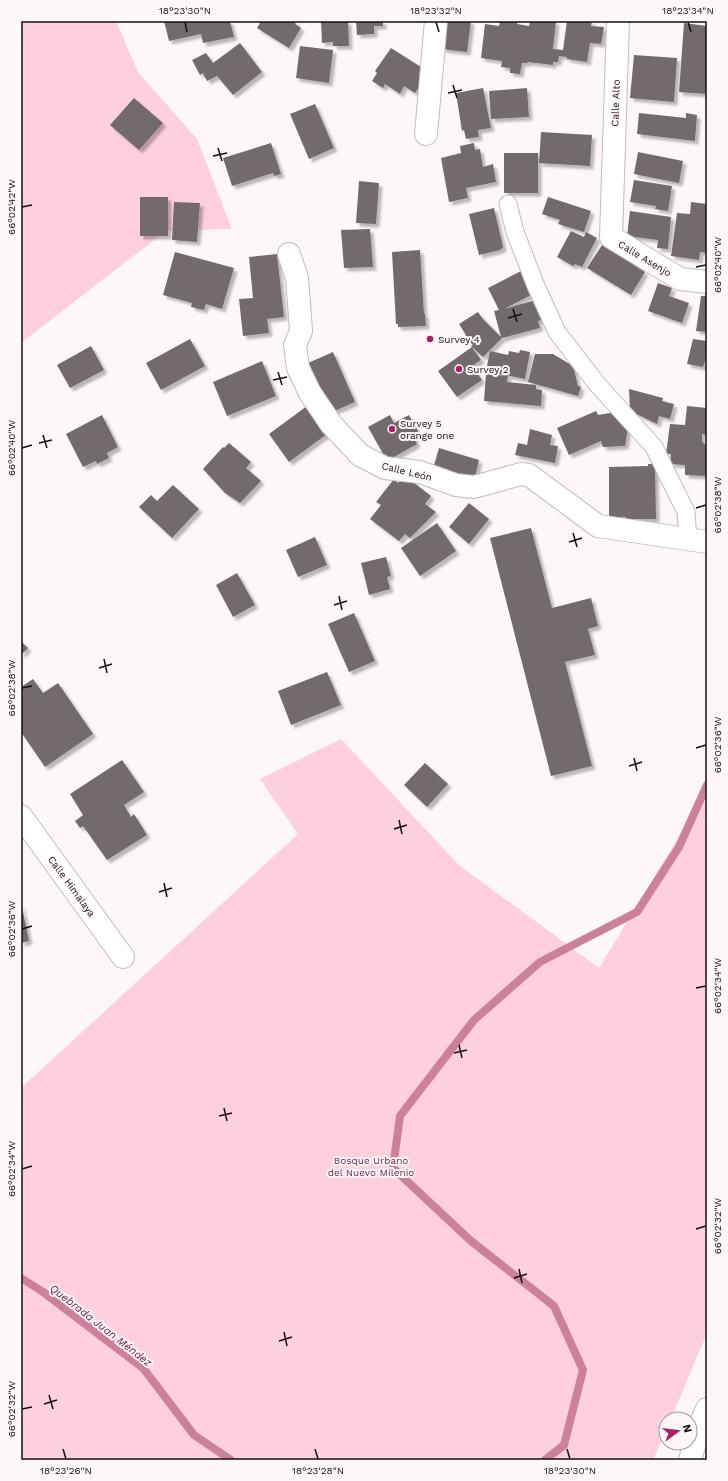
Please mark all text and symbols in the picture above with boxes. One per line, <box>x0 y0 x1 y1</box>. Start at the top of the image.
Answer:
text: 18°23'30"N <box>159 5 211 16</box>
text: 18°23'32"N <box>410 5 462 16</box>
text: 18°23'34"N <box>662 5 714 16</box>
street label: Calle Alto <box>609 79 622 127</box>
text: 66°02'42"W <box>6 179 17 235</box>
text: 66°02'40"W <box>712 237 723 293</box>
street label: Calle Asenjo <box>616 238 673 279</box>
marker: Survey 4 <box>425 334 435 344</box>
place label: Survey 4 <box>438 334 480 345</box>
marker: Survey 2 <box>454 364 464 374</box>
place label: Survey 2 <box>467 364 509 375</box>
place label: Survey 5 orange one <box>400 418 454 441</box>
text: 66°02'40"W <box>6 420 17 476</box>
marker: Survey 5 orange one <box>387 424 397 434</box>
street label: Calle León <box>381 460 433 483</box>
text: 66°02'38"W <box>712 476 723 533</box>
text: 66°02'38"W <box>6 659 17 716</box>
text: 66°02'36"W <box>712 716 723 773</box>
street label: Calle Himalaya <box>46 854 97 919</box>
text: 66°02'36"W <box>6 900 17 957</box>
text: 66°02'34"W <box>712 957 723 1014</box>
text: 66°02'34"W <box>6 1140 17 1197</box>
park label: Bosque Urbano del Nuevo Milenio <box>328 1155 414 1178</box>
text: 66°02'32"W <box>712 1197 723 1254</box>
water label: Quebrada Juan Méndez <box>47 1282 155 1369</box>
text: 66°02'32"W <box>6 1380 17 1437</box>
north arrow <box>658 1411 698 1451</box>
text: N <box>680 1423 695 1434</box>
text: 18°23'26"N <box>40 1465 92 1476</box>
text: 18°23'28"N <box>292 1465 344 1476</box>
text: 18°23'30"N <box>544 1465 596 1476</box>

